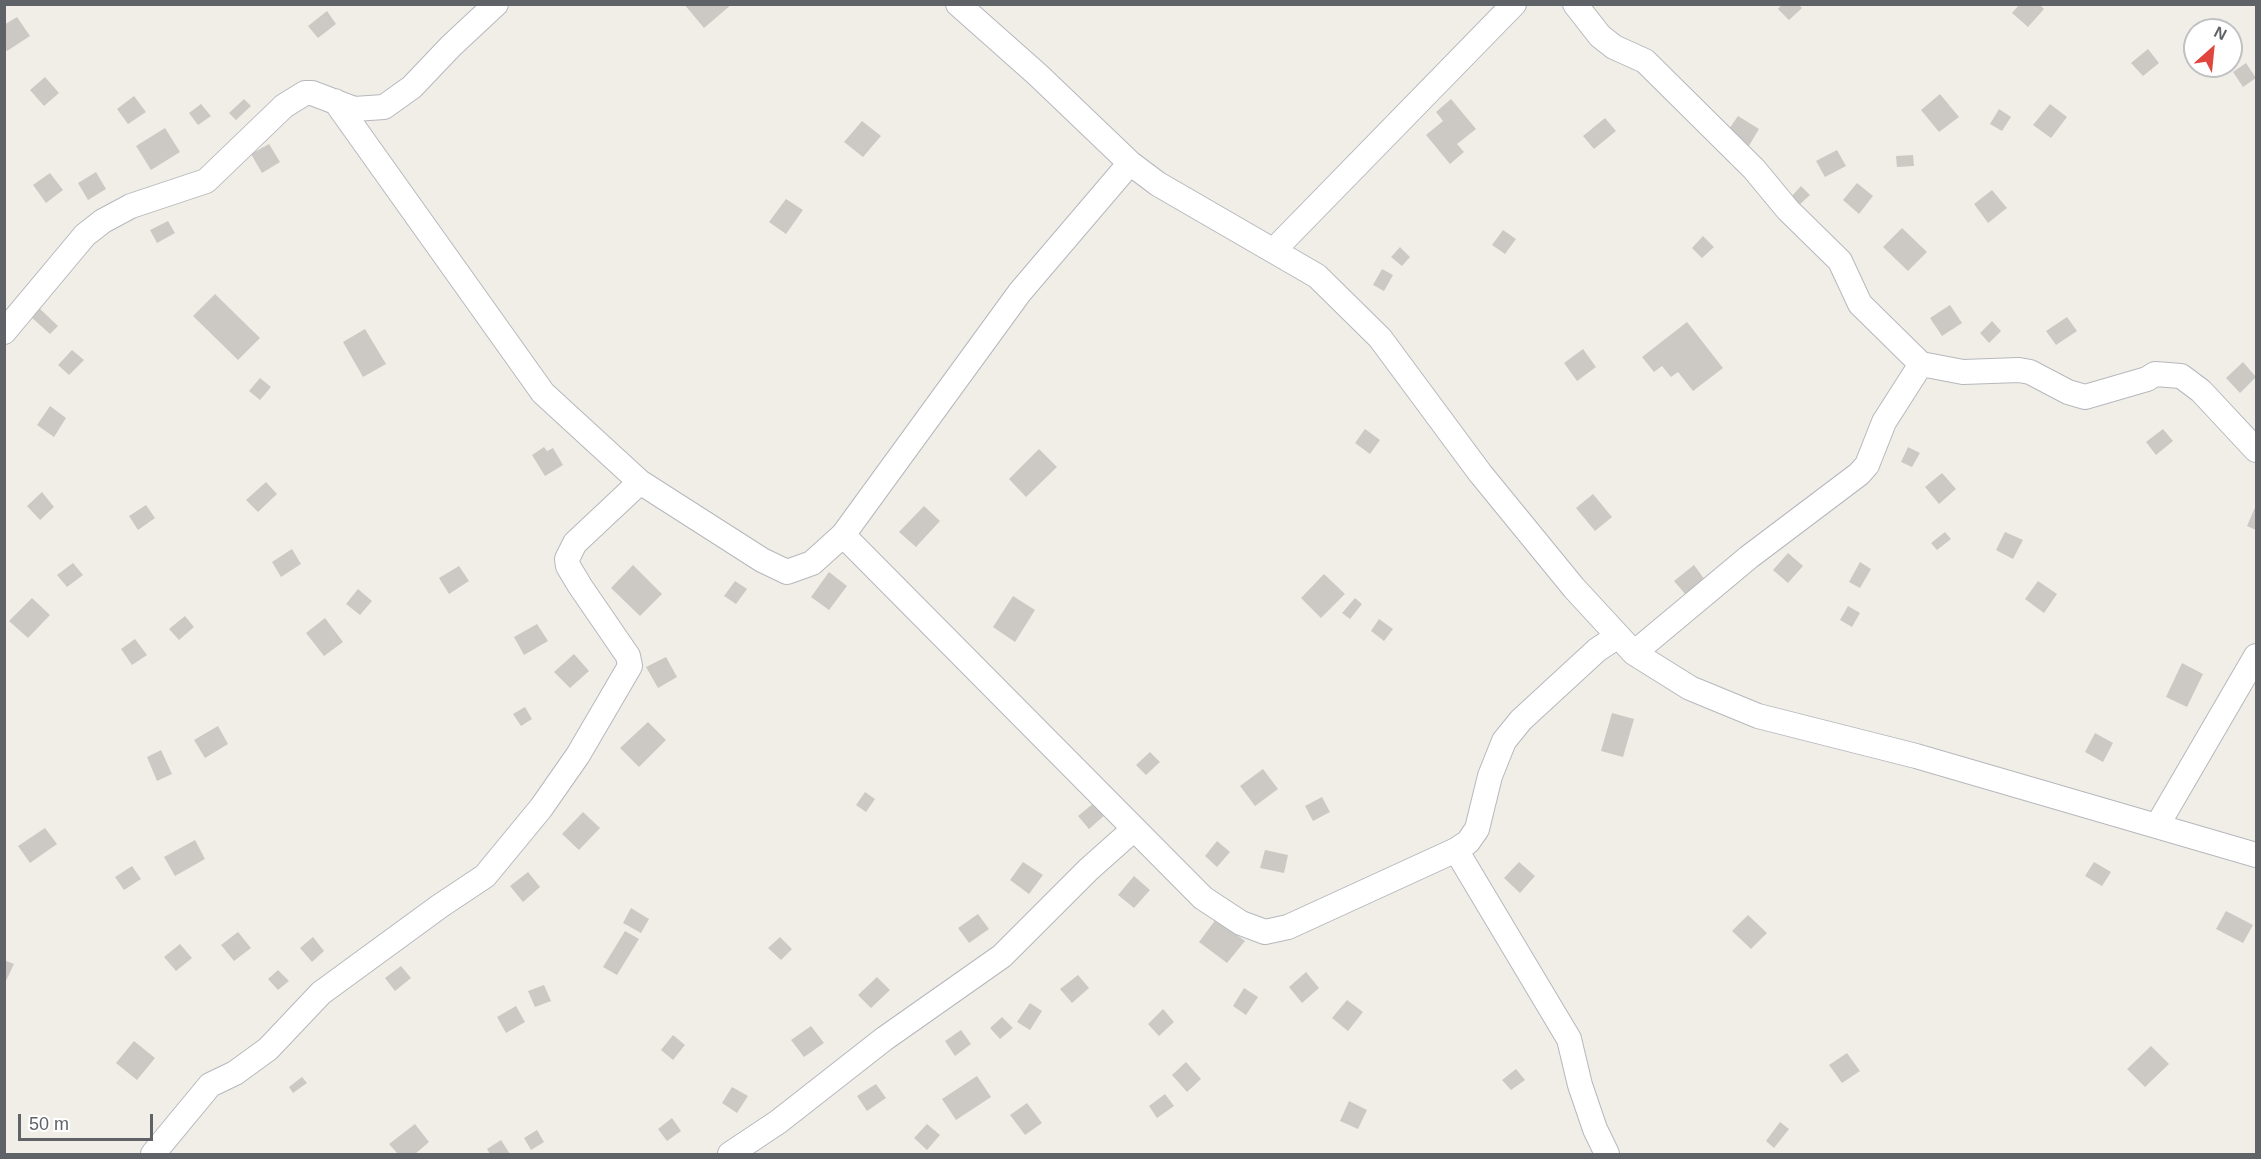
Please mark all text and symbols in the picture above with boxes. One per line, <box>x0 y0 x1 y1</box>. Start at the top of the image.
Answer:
north arrow <box>2183 18 2243 78</box>
text: N <box>2211 23 2230 43</box>
scale bar <box>21 1102 156 1140</box>
text: 50 m <box>29 1114 69 1134</box>

